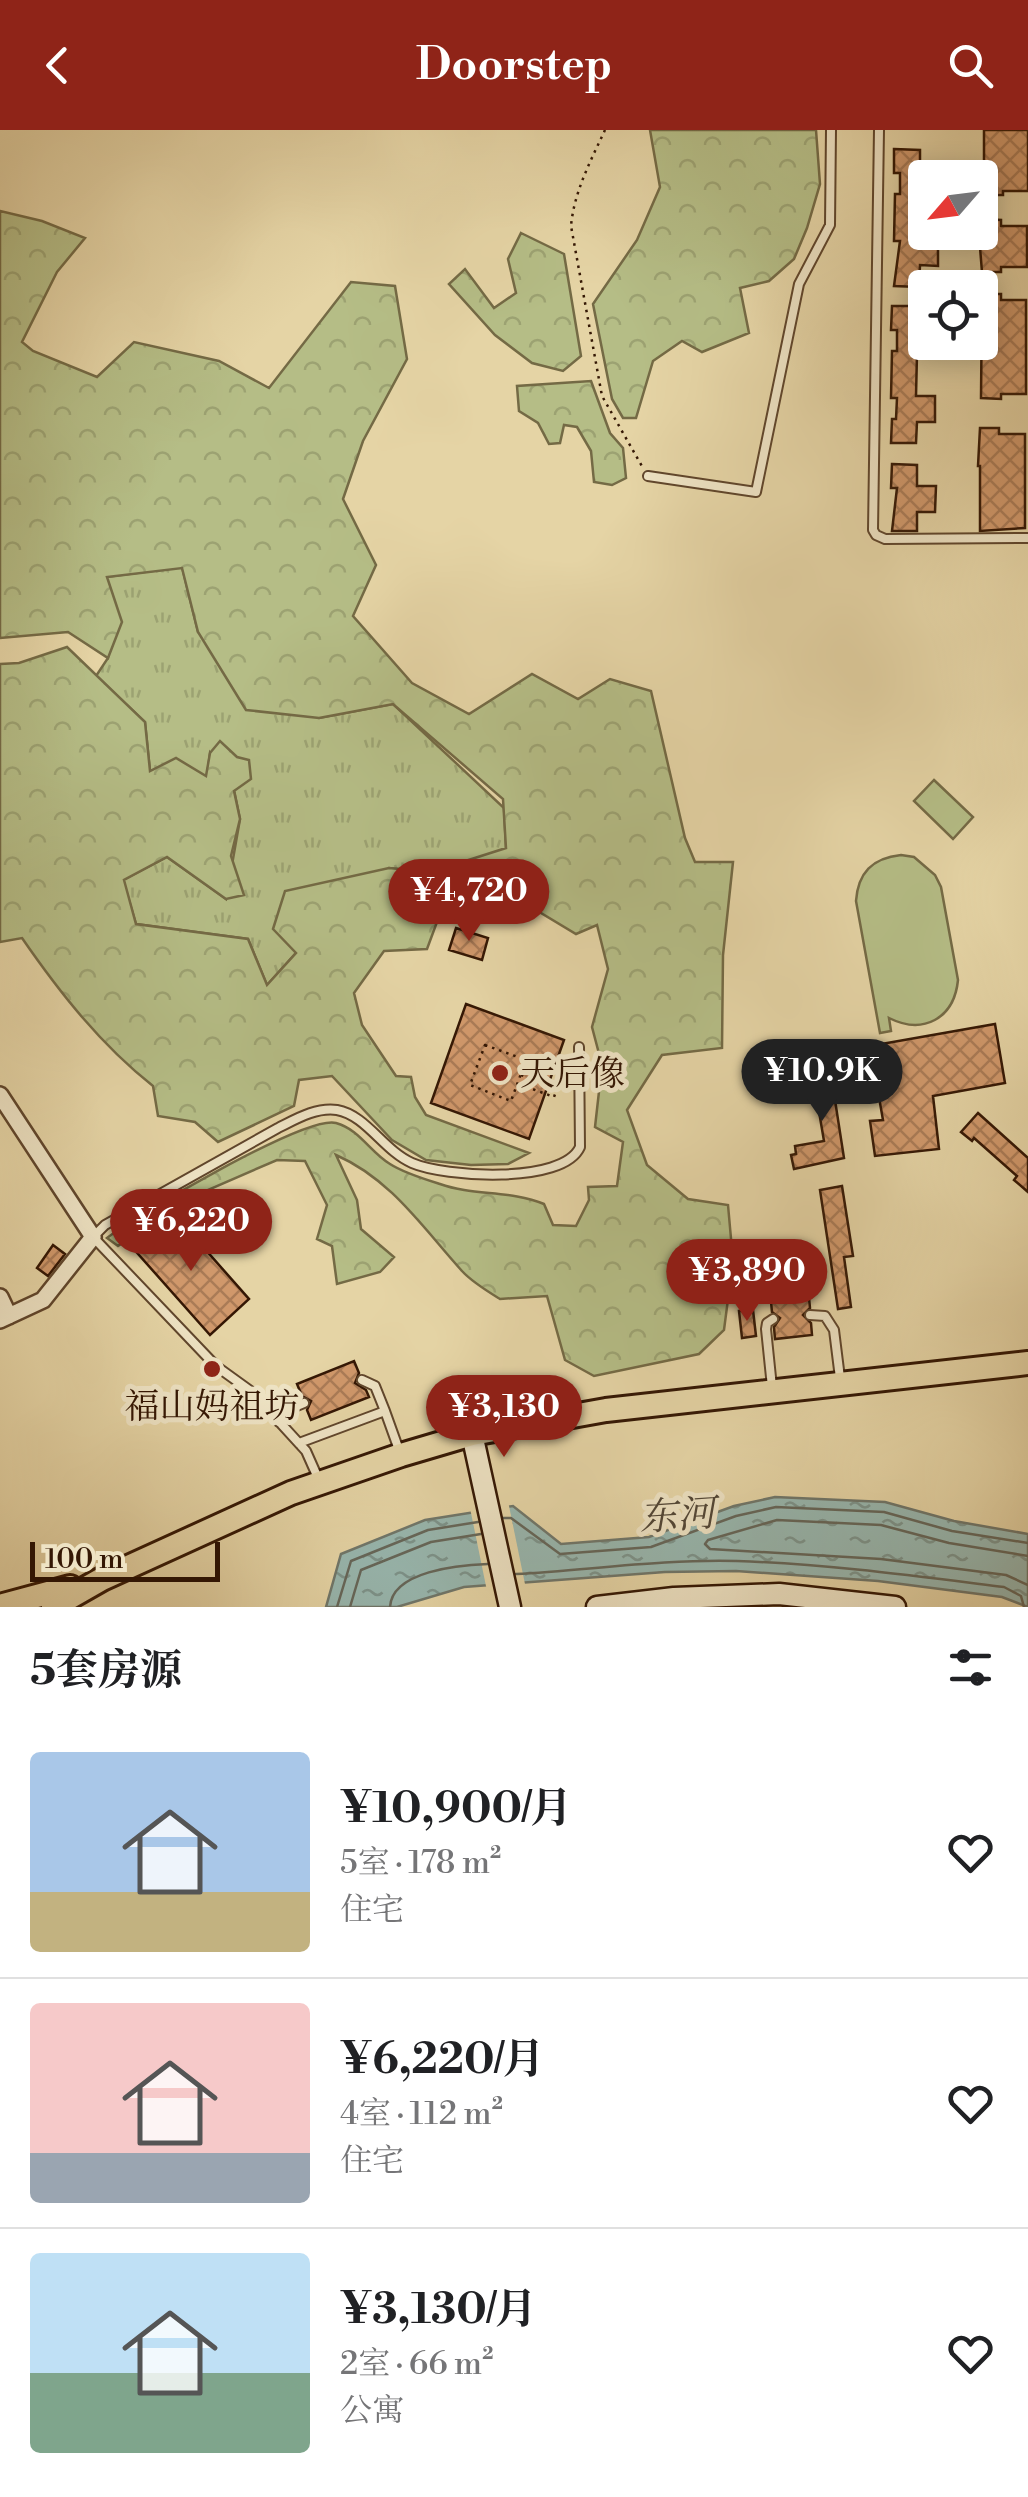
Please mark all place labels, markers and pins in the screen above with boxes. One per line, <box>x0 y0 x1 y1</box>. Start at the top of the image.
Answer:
pin: ¥4,720 <box>388 859 550 944</box>
pin: ¥10.9K <box>741 1039 903 1124</box>
place label: 天后像 <box>520 1053 625 1096</box>
marker: 天后像 <box>489 1062 511 1084</box>
pin: ¥6,220 <box>110 1189 272 1274</box>
pin: ¥3,890 <box>666 1239 828 1324</box>
marker: 福山妈祖坊 <box>201 1358 223 1380</box>
pin: ¥3,130 <box>423 1375 585 1460</box>
place label: 福山妈祖坊 <box>124 1386 300 1429</box>

